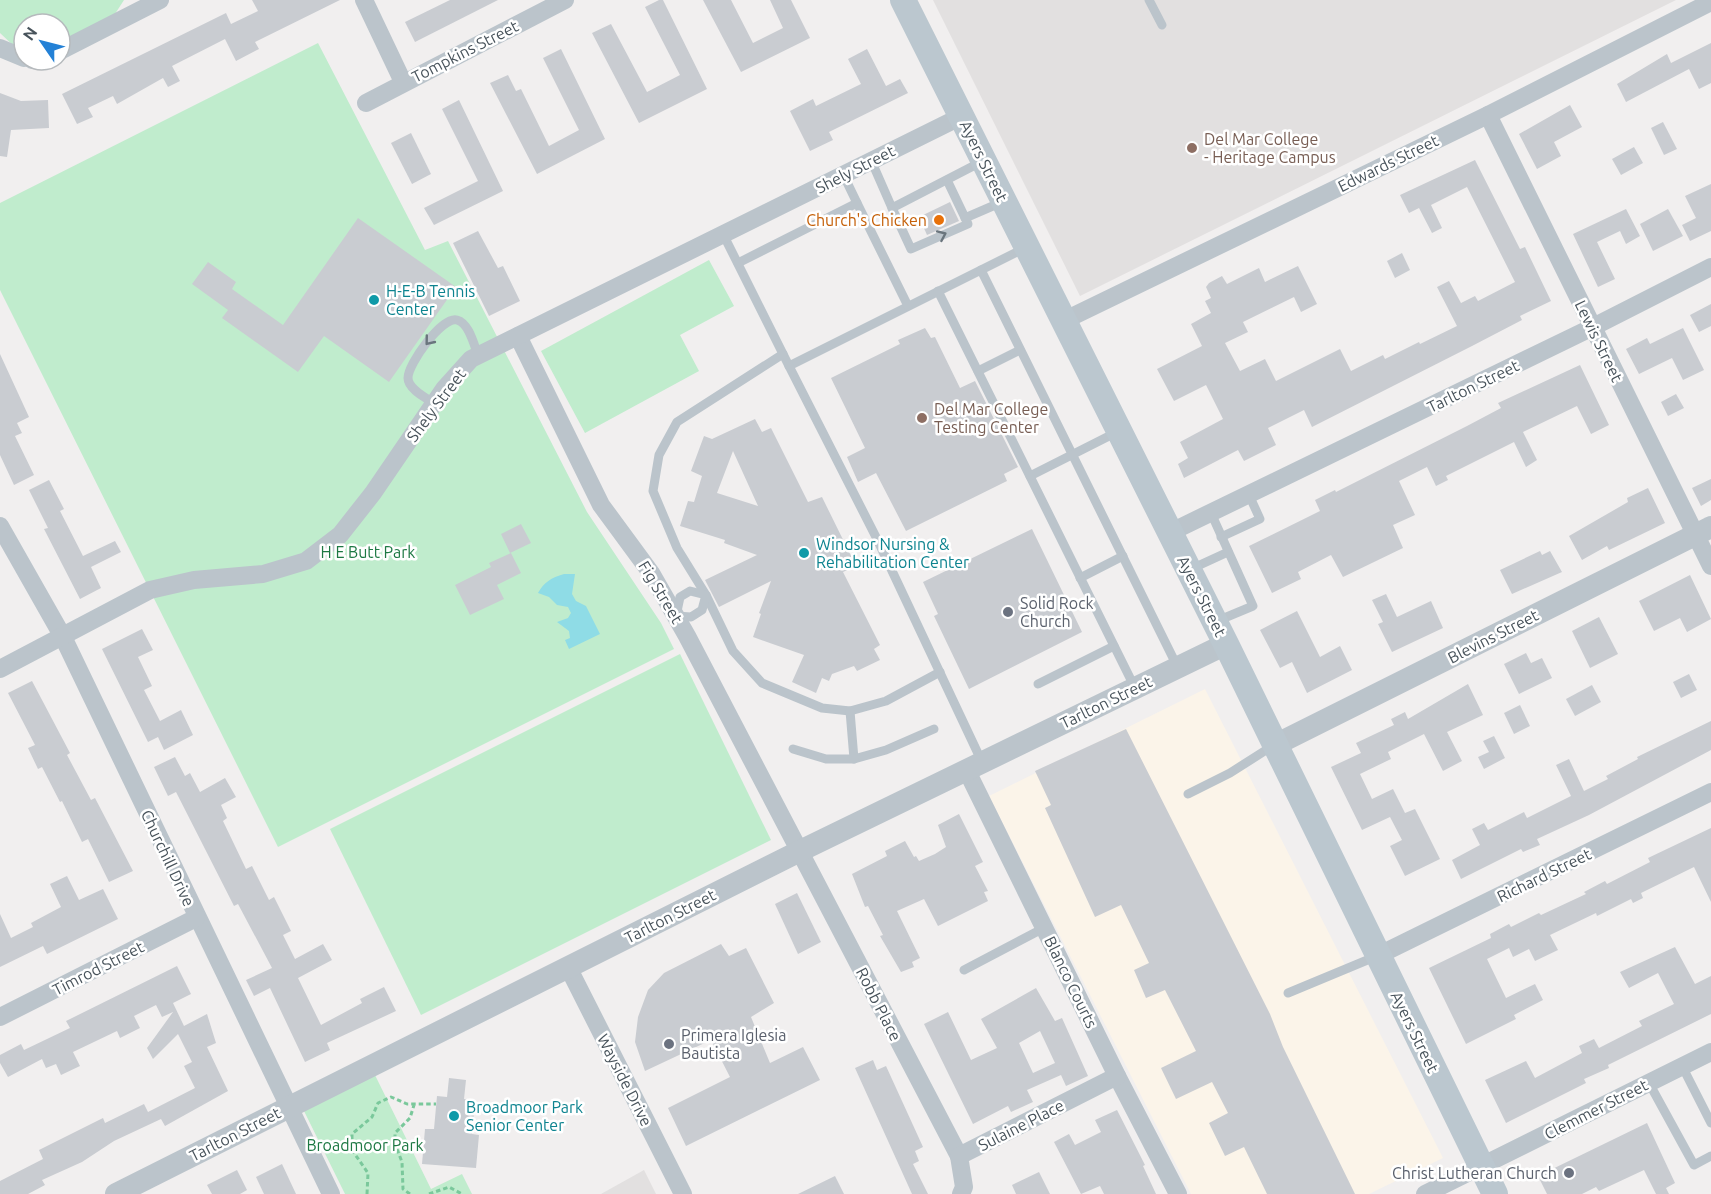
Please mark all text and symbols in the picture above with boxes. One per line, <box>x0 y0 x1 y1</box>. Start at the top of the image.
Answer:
north arrow <box>12 12 72 72</box>
street label: Tompkins Street <box>409 16 522 86</box>
text: N <box>19 23 41 43</box>
street label: Ayers Street <box>957 117 1012 205</box>
place label: Del Mar College - Heritage Campus <box>1204 130 1336 166</box>
street label: Edwards Street <box>1335 131 1442 195</box>
street label: Shely Street <box>812 141 898 197</box>
marker: Del Mar College - Heritage Campus <box>1185 141 1199 155</box>
place label: Church's Chicken <box>806 211 927 229</box>
marker: Church's Chicken <box>932 213 946 227</box>
one-way arrow <box>936 231 947 243</box>
place label: H-E-B Tennis Center <box>386 282 475 318</box>
marker: H-E-B Tennis Center <box>367 293 381 307</box>
street label: Lewis Street <box>1571 297 1627 385</box>
one-way arrow <box>426 334 437 345</box>
street label: Tarlton Street <box>1424 356 1522 416</box>
street label: Shely Street <box>403 364 470 445</box>
place label: Del Mar College Testing Center <box>934 400 1048 436</box>
marker: Del Mar College Testing Center <box>915 411 929 425</box>
place label: Windsor Nursing & Rehabilitation Center <box>816 535 969 571</box>
park label: H E Butt Park <box>321 543 415 561</box>
marker: Windsor Nursing & Rehabilitation Center <box>797 546 811 560</box>
street label: Ayers Street <box>1174 553 1230 640</box>
street label: Fig Street <box>635 557 687 627</box>
place label: Solid Rock Church <box>1020 594 1094 630</box>
marker: Solid Rock Church <box>1001 605 1015 619</box>
street label: Blevins Street <box>1445 605 1542 667</box>
street label: Tarlton Street <box>1057 672 1155 732</box>
street label: Churchill Drive <box>138 807 198 909</box>
street label: Richard Street <box>1494 844 1595 906</box>
street label: Tarlton Street <box>621 885 719 947</box>
street label: Blanco Courts <box>1041 933 1101 1031</box>
street label: Timrod Street <box>49 937 147 999</box>
street label: Robb Place <box>853 964 905 1044</box>
street label: Ayers Street <box>1388 988 1443 1076</box>
place label: Primera Iglesia Bautista <box>681 1026 786 1062</box>
street label: Wayside Drive <box>594 1031 656 1129</box>
marker: Primera Iglesia Bautista <box>662 1037 676 1051</box>
street label: Clemmer Street <box>1541 1075 1651 1143</box>
street label: Sulaine Place <box>975 1096 1067 1154</box>
place label: Broadmoor Park Senior Center <box>466 1098 583 1134</box>
street label: Tarlton Street <box>186 1103 284 1165</box>
marker: Broadmoor Park Senior Center <box>447 1109 461 1123</box>
park label: Broadmoor Park <box>306 1136 424 1154</box>
place label: Christ Lutheran Church <box>1392 1164 1557 1182</box>
marker: Christ Lutheran Church <box>1562 1166 1576 1180</box>

